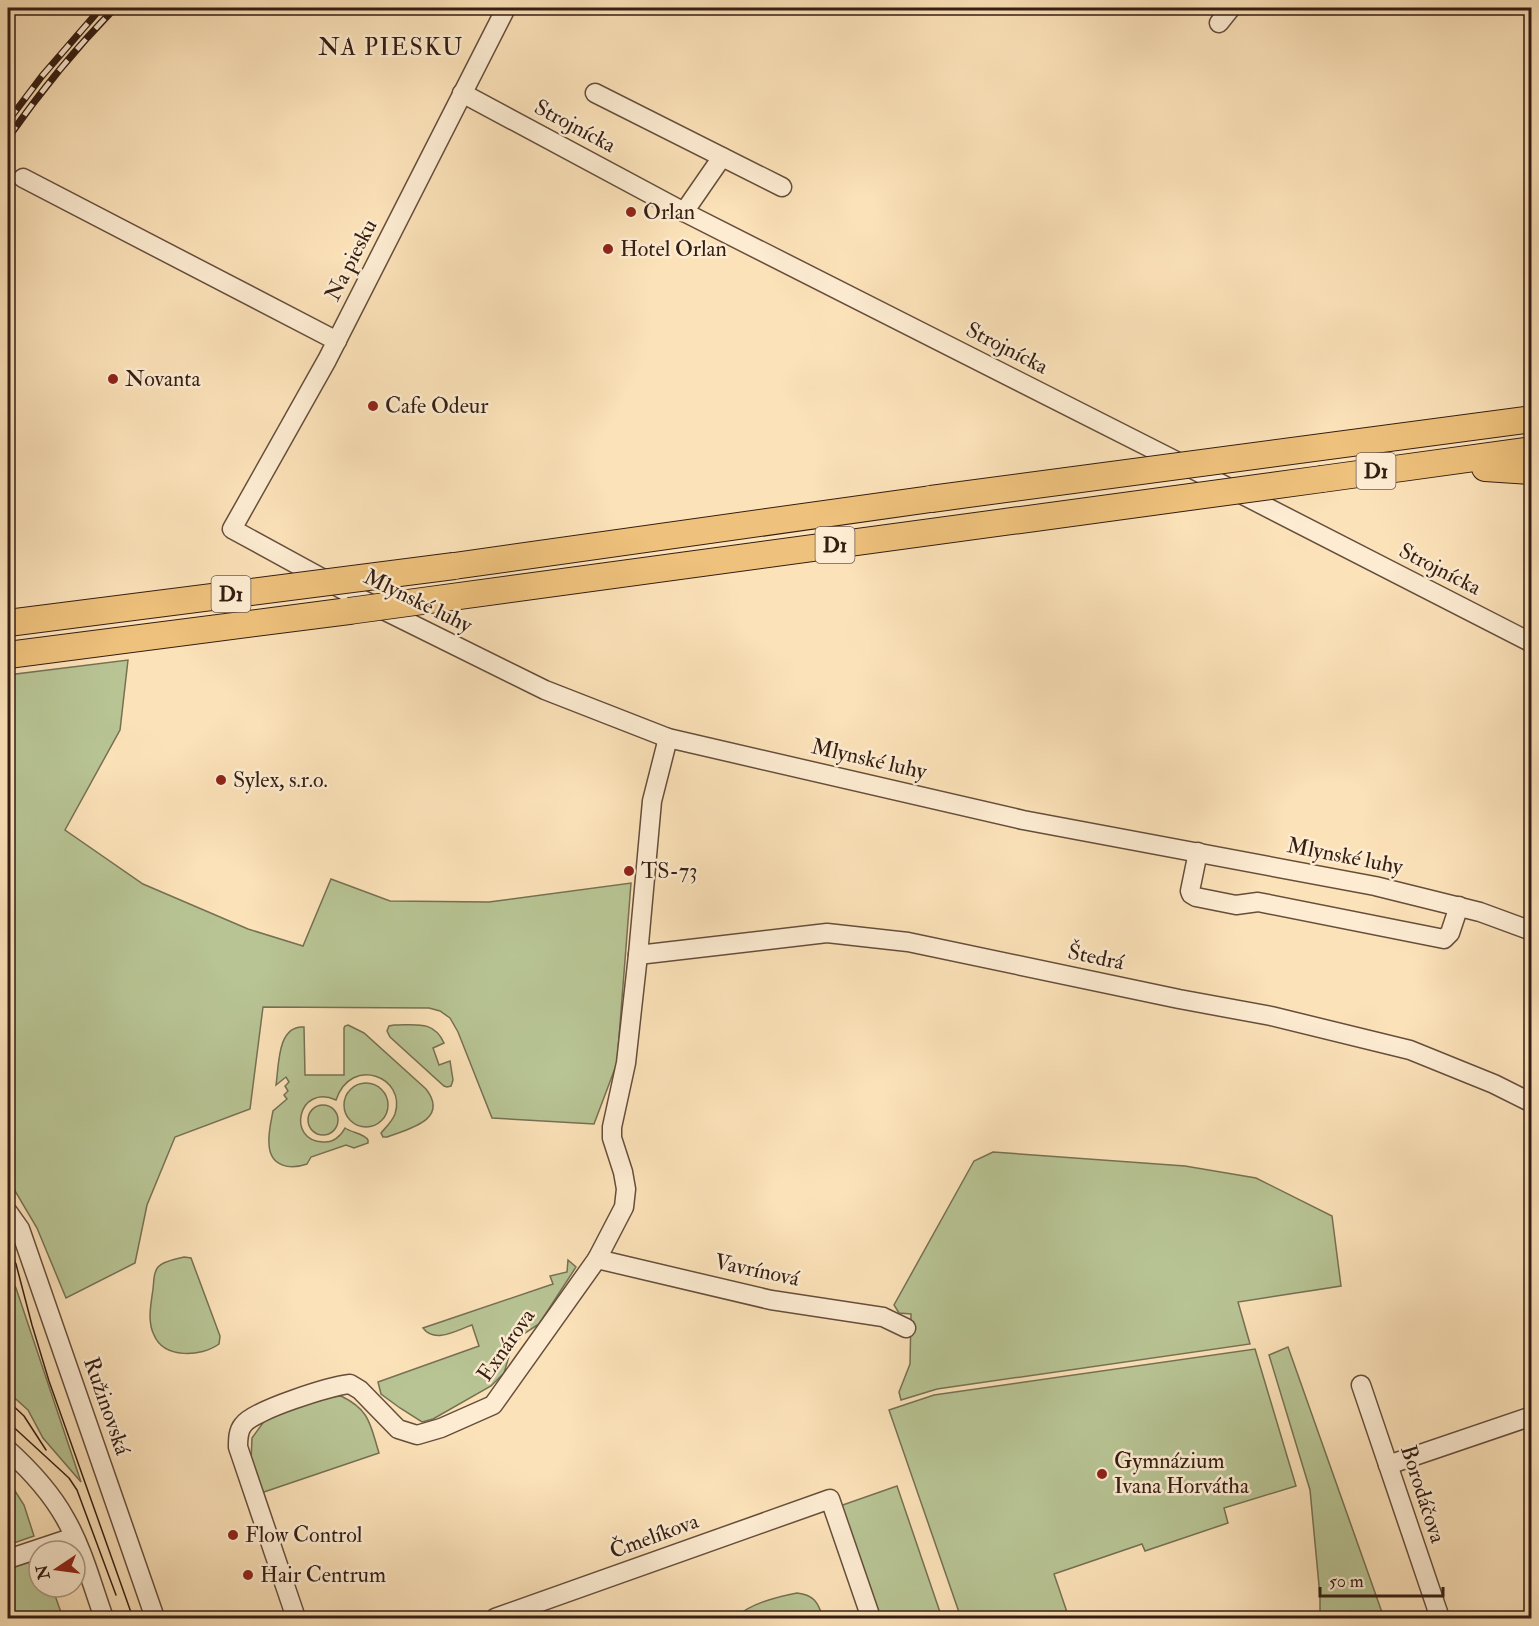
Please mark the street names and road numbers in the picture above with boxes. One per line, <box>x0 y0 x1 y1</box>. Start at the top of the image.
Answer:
street label: Strojnícka <box>529 93 621 160</box>
street label: Na piesku <box>319 214 384 306</box>
street label: Strojnícka <box>961 315 1054 381</box>
road number: D1 <box>1356 453 1396 489</box>
road number: D1 <box>816 527 854 563</box>
street label: Strojnícka <box>1394 536 1487 602</box>
street label: Mlynské luhy <box>359 563 477 639</box>
road number: D1 <box>212 576 250 612</box>
street label: Mlynské luhy <box>809 732 930 786</box>
street label: Mlynské luhy <box>1285 831 1406 881</box>
street label: Štedrá <box>1065 936 1128 977</box>
street label: Vavrínová <box>712 1247 803 1293</box>
street label: Exnárova <box>471 1302 542 1387</box>
street label: Ružinovská <box>77 1353 137 1459</box>
street label: Borodáčova <box>1394 1442 1452 1547</box>
street label: Čmelíkova <box>605 1506 703 1565</box>

